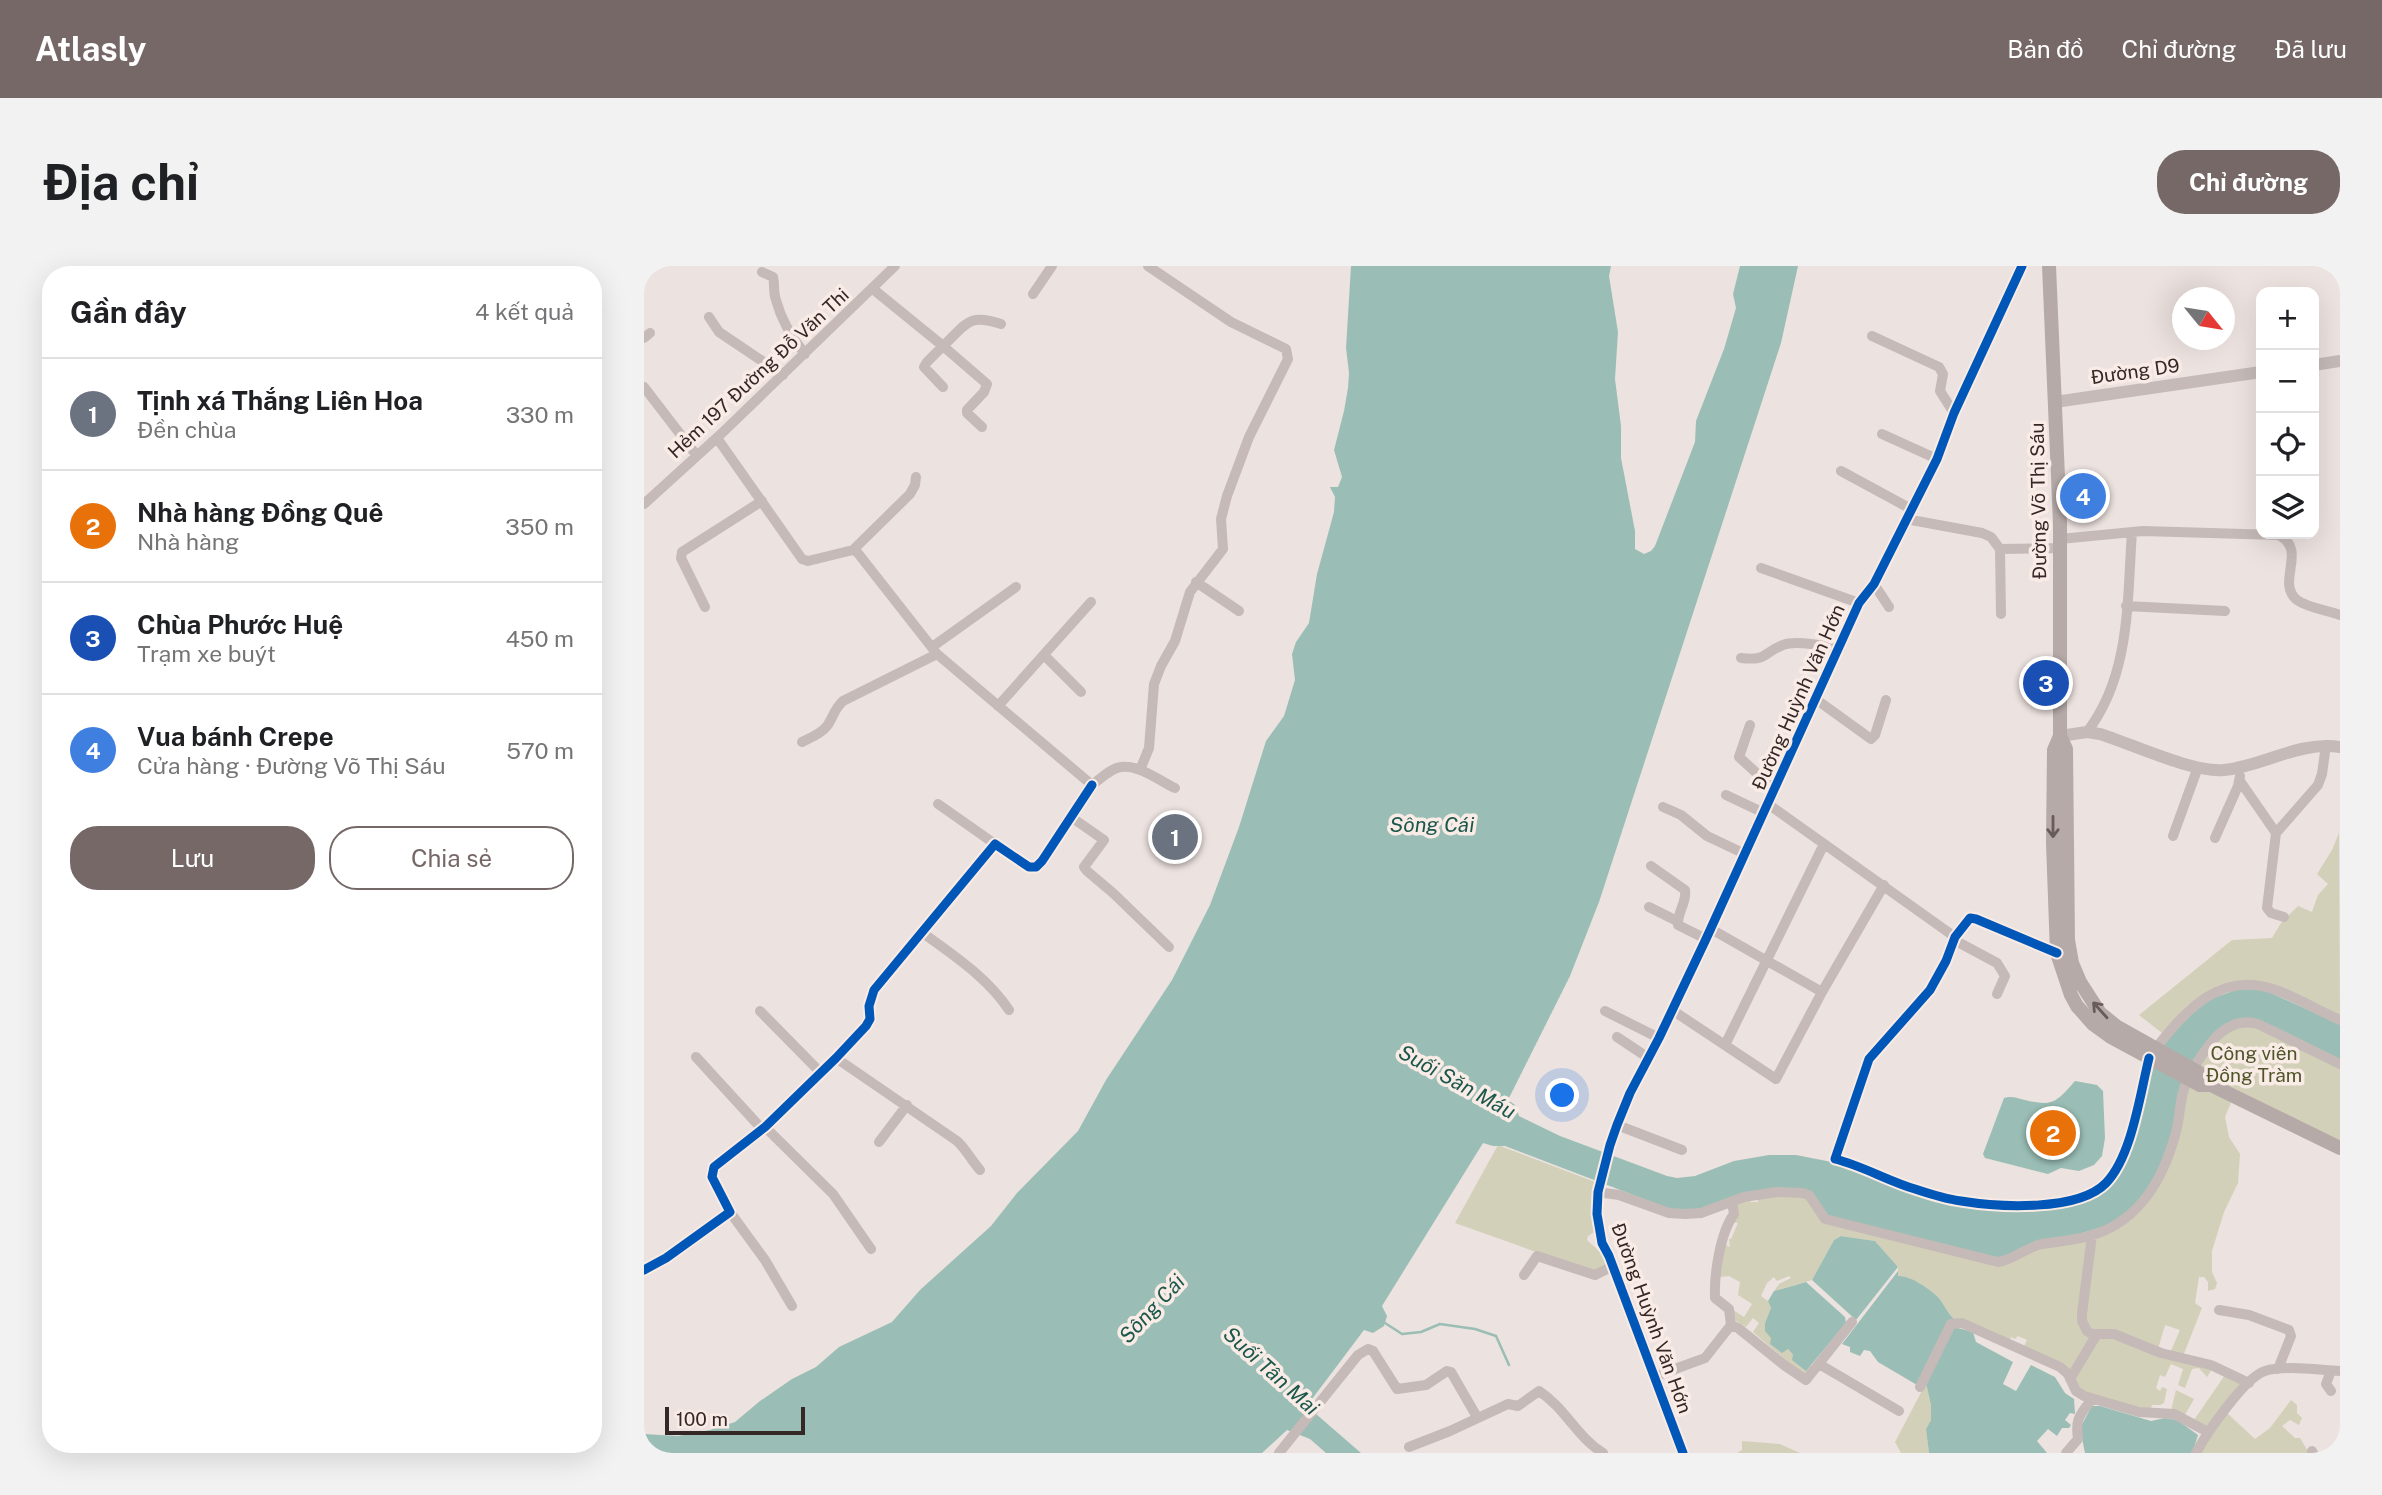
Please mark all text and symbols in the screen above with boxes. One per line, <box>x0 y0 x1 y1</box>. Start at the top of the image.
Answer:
text: Atlasly <box>35 30 146 68</box>
text: Bản đồ <box>2007 35 2084 63</box>
text: Chỉ đường <box>2122 35 2236 63</box>
text: Đã lưu <box>2274 35 2347 63</box>
button: Chỉ đường <box>2157 150 2340 214</box>
text: Địa chỉ <box>42 153 199 211</box>
street label: Hẻm 197 Đường Đỗ Văn Thi <box>663 283 853 463</box>
north arrow <box>2172 287 2235 350</box>
map controls <box>2256 287 2319 539</box>
button: + <box>2256 287 2319 350</box>
text: Gần đây <box>70 294 187 330</box>
text: 4 kết quả <box>475 298 574 325</box>
button: − <box>2256 350 2319 413</box>
street label: Đường D9 <box>2089 354 2181 388</box>
text: Tịnh xá Thắng Liên Hoa <box>137 385 423 416</box>
text: 1 <box>88 401 98 428</box>
text: 330 m <box>506 401 574 428</box>
button: locate <box>2256 413 2319 476</box>
text: Đền chùa <box>137 416 237 443</box>
street label: Đường Võ Thị Sáu <box>2026 422 2050 580</box>
pin: 4 <box>2060 470 2106 522</box>
button: layers <box>2256 476 2319 539</box>
text: Nhà hàng Đồng Quê <box>137 497 384 528</box>
text: 2 <box>86 513 100 540</box>
text: 350 m <box>505 513 574 540</box>
text: Nhà hàng <box>137 528 239 555</box>
street label: Đường Huỳnh Văn Hớn <box>1747 601 1849 793</box>
text: Chùa Phước Huệ <box>137 609 343 640</box>
text: 3 <box>85 625 101 652</box>
text: 450 m <box>505 625 574 652</box>
text: Trạm xe buýt <box>137 640 276 667</box>
pin: 3 <box>2023 657 2069 709</box>
text: Vua bánh Crepe <box>137 721 334 752</box>
text: 4 <box>85 737 101 764</box>
text: 570 m <box>506 737 574 764</box>
text: Cửa hàng · Đường Võ Thị Sáu <box>137 752 446 779</box>
pin: 1 <box>1152 811 1198 863</box>
water label: Sông Cái <box>1390 812 1474 837</box>
one-way arrow <box>2047 816 2060 839</box>
button: Lưu <box>70 826 315 890</box>
button: Chia sẻ <box>329 826 574 890</box>
one-way arrow <box>2091 1002 2108 1019</box>
water label: Suối Săn Máu <box>1394 1039 1520 1124</box>
park label: Công viên Đồng Tràm <box>2206 1042 2302 1086</box>
your location <box>1545 1078 1579 1112</box>
pin: 2 <box>2030 1107 2076 1159</box>
street label: Đường Huỳnh Văn Hớn <box>1607 1220 1697 1416</box>
water label: Sông Cái <box>1114 1269 1190 1348</box>
water label: Suối Tân Mai <box>1218 1321 1324 1420</box>
scale bar <box>665 1404 805 1436</box>
text: 100 m <box>676 1408 728 1430</box>

